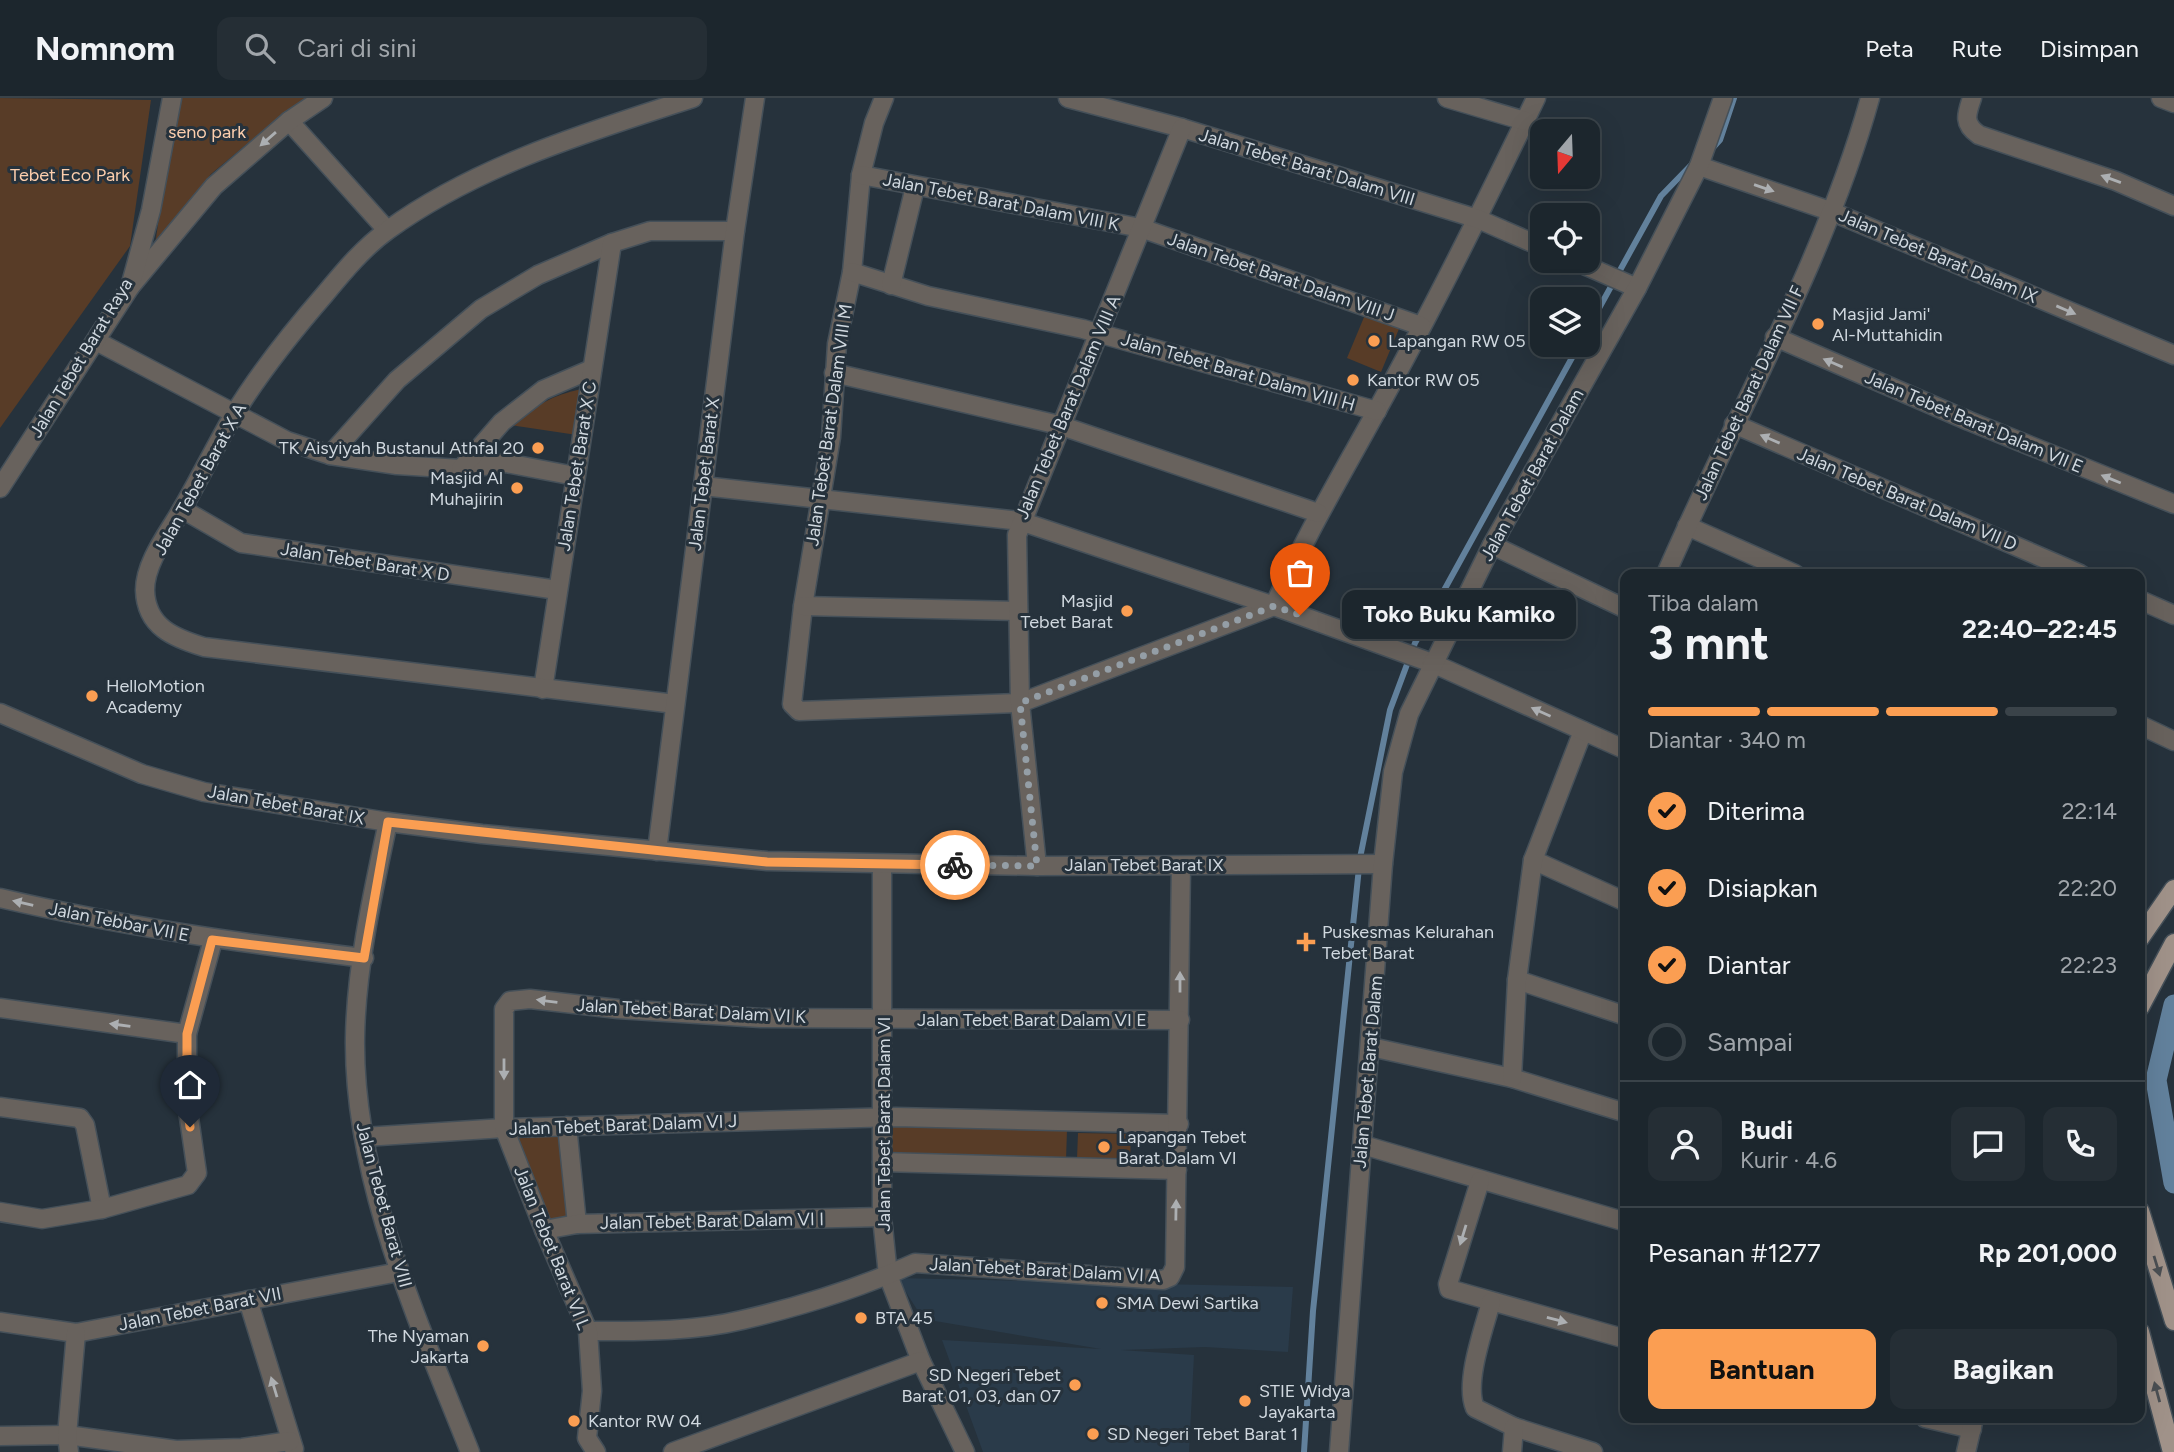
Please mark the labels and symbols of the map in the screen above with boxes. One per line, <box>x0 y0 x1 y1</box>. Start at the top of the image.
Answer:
north arrow <box>1530 119 1600 189</box>
park label: seno park <box>168 121 246 143</box>
street label: Jalan Tebet Barat Dalam VIII <box>1196 124 1418 210</box>
one-way arrow <box>259 131 277 147</box>
park label: Tebet Eco Park <box>10 164 130 186</box>
street label: Jalan Tebet Barat Dalam VIII K <box>881 168 1121 236</box>
one-way arrow <box>2101 174 2122 185</box>
one-way arrow <box>1753 183 1774 194</box>
street label: Jalan Tebet Barat Dalam IX <box>1835 204 2041 308</box>
street label: Jalan Tebet Barat Dalam VIII J <box>1165 228 1397 326</box>
street label: Jalan Tebet Barat Raya <box>25 274 137 442</box>
street label: Jalan Tebet Barat Dalam VII F <box>1690 282 1809 504</box>
street label: Jalan Tebet Barat Dalam VIII A <box>1011 292 1125 522</box>
street label: Jalan Tebet Barat Dalam VIII M <box>801 303 857 547</box>
place label: Masjid Jami' Al-Muttahidin <box>1832 303 1943 346</box>
one-way arrow <box>2055 304 2076 315</box>
marker: Masjid Jami' Al-Muttahidin <box>1810 316 1826 332</box>
street label: Jalan Tebet Barat Dalam VIII H <box>1118 328 1358 416</box>
place label: Lapangan RW 05 <box>1388 330 1526 352</box>
marker: Lapangan RW 05 <box>1366 333 1382 349</box>
one-way arrow <box>1822 357 1843 368</box>
street label: Jalan Tebet Barat Dalam VII E <box>1862 366 2086 478</box>
place label: Kantor RW 05 <box>1367 369 1480 391</box>
marker: Kantor RW 05 <box>1345 372 1361 388</box>
street label: Jalan Tebet Barat X C <box>553 380 601 552</box>
street label: Jalan Tebet Barat Dalam <box>1476 385 1588 565</box>
street label: Jalan Tebet Barat X <box>684 396 724 552</box>
street label: Jalan Tebet Barat X A <box>149 399 251 559</box>
one-way arrow <box>1759 434 1780 445</box>
place label: TK Aisyiyah Bustanul Athfal 20 <box>279 437 524 459</box>
marker: TK Aisyiyah Bustanul Athfal 20 <box>530 440 546 456</box>
street label: Jalan Tebet Barat Dalam VII D <box>1794 443 2020 555</box>
place label: Masjid Al Muhajirin <box>429 467 503 510</box>
one-way arrow <box>2100 473 2121 484</box>
marker: Masjid Al Muhajirin <box>509 480 525 496</box>
street label: Jalan Tebet Barat X D <box>279 538 451 586</box>
pin <box>1270 543 1330 615</box>
place label: Masjid Tebet Barat <box>1020 590 1113 633</box>
callout: Toko Buku Kamiko <box>1342 590 1576 640</box>
marker: Masjid Tebet Barat <box>1119 603 1135 619</box>
place label: HelloMotion Academy <box>106 675 205 718</box>
marker: HelloMotion Academy <box>84 688 100 704</box>
one-way arrow <box>1531 706 1551 718</box>
street label: Jalan Tebet Barat IX <box>206 780 366 830</box>
courier <box>920 830 990 900</box>
street label: Jalan Tebet Barat IX <box>1065 854 1223 876</box>
one-way arrow <box>12 897 34 908</box>
street label: Jalan Tebbar VII E <box>47 898 191 946</box>
place label: Puskesmas Kelurahan Tebet Barat <box>1322 921 1494 964</box>
marker: Puskesmas Kelurahan Tebet Barat <box>1296 932 1316 952</box>
one-way arrow <box>1174 971 1186 993</box>
street label: Jalan Tebet Barat Dalam <box>1349 975 1387 1169</box>
street label: Jalan Tebet Barat Dalam VI K <box>575 994 807 1028</box>
one-way arrow <box>536 995 558 1006</box>
street label: Jalan Tebet Barat Dalam VI E <box>917 1009 1147 1031</box>
street label: Jalan Tebet Barat Dalam VI <box>873 1017 895 1231</box>
one-way arrow <box>109 1019 131 1030</box>
pin <box>160 1055 220 1127</box>
one-way arrow <box>498 1058 510 1080</box>
street label: Jalan Tebet Barat Dalam VI J <box>508 1110 738 1140</box>
street label: Jalan Tebet Barat VIII <box>351 1120 417 1290</box>
place label: Lapangan Tebet Barat Dalam VI <box>1118 1126 1247 1169</box>
marker: Lapangan Tebet Barat Dalam VI <box>1096 1139 1112 1155</box>
street label: Jalan Tebet Barat VI L <box>509 1163 595 1333</box>
one-way arrow <box>1171 1198 1182 1220</box>
street label: Jalan Tebet Barat Dalam VI I <box>600 1208 824 1234</box>
one-way arrow <box>1458 1224 1468 1245</box>
street label: Jalan Tebet Barat Dalam VI A <box>929 1253 1161 1287</box>
one-way arrow <box>2153 1256 2163 1277</box>
street label: Jalan Tebet Barat VII <box>117 1282 283 1336</box>
place label: SMA Dewi Sartika <box>1116 1292 1259 1314</box>
marker: SMA Dewi Sartika <box>1094 1295 1110 1311</box>
place label: BTA 45 <box>875 1307 933 1329</box>
marker: BTA 45 <box>853 1310 869 1326</box>
one-way arrow <box>1547 1316 1568 1326</box>
place label: The Nyaman Jakarta <box>368 1325 469 1368</box>
marker: The Nyaman Jakarta <box>475 1338 491 1354</box>
place label: SD Negeri Tebet Barat 01, 03, dan 07 <box>902 1364 1061 1407</box>
one-way arrow <box>268 1377 278 1398</box>
marker: SD Negeri Tebet Barat 01, 03, dan 07 <box>1067 1377 1083 1393</box>
place label: STIE Widya Jayakarta <box>1259 1380 1350 1423</box>
one-way arrow <box>2151 1381 2162 1403</box>
marker: STIE Widya Jayakarta <box>1237 1393 1253 1409</box>
place label: Kantor RW 04 <box>588 1410 702 1432</box>
marker: Kantor RW 04 <box>566 1413 582 1429</box>
place label: SD Negeri Tebet Barat 1 <box>1107 1423 1298 1445</box>
marker: SD Negeri Tebet Barat 1 <box>1085 1426 1101 1442</box>

